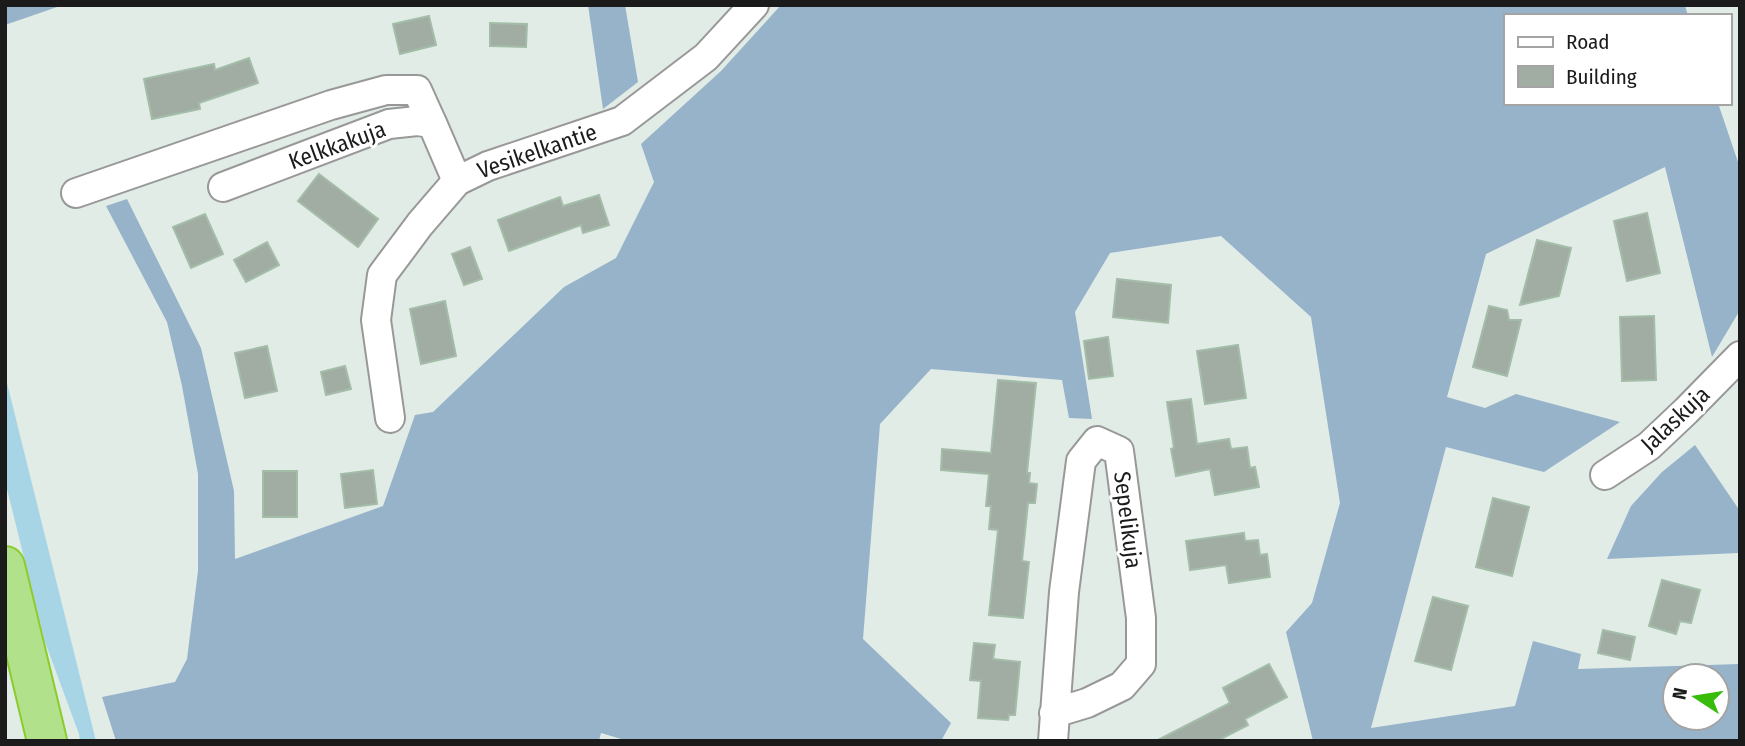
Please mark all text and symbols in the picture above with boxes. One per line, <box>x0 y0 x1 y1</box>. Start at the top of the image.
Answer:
legend <box>1504 14 1731 105</box>
text: Road <box>1566 29 1610 55</box>
text: Building <box>1566 64 1637 90</box>
street label: Kelkkakuja <box>285 115 389 175</box>
street label: Vesikelkantie <box>474 117 600 185</box>
street label: Jalaskuja <box>1635 380 1715 458</box>
street label: Sepelikuja <box>1108 470 1148 570</box>
north arrow <box>1661 662 1731 732</box>
text: N <box>1667 686 1692 702</box>

